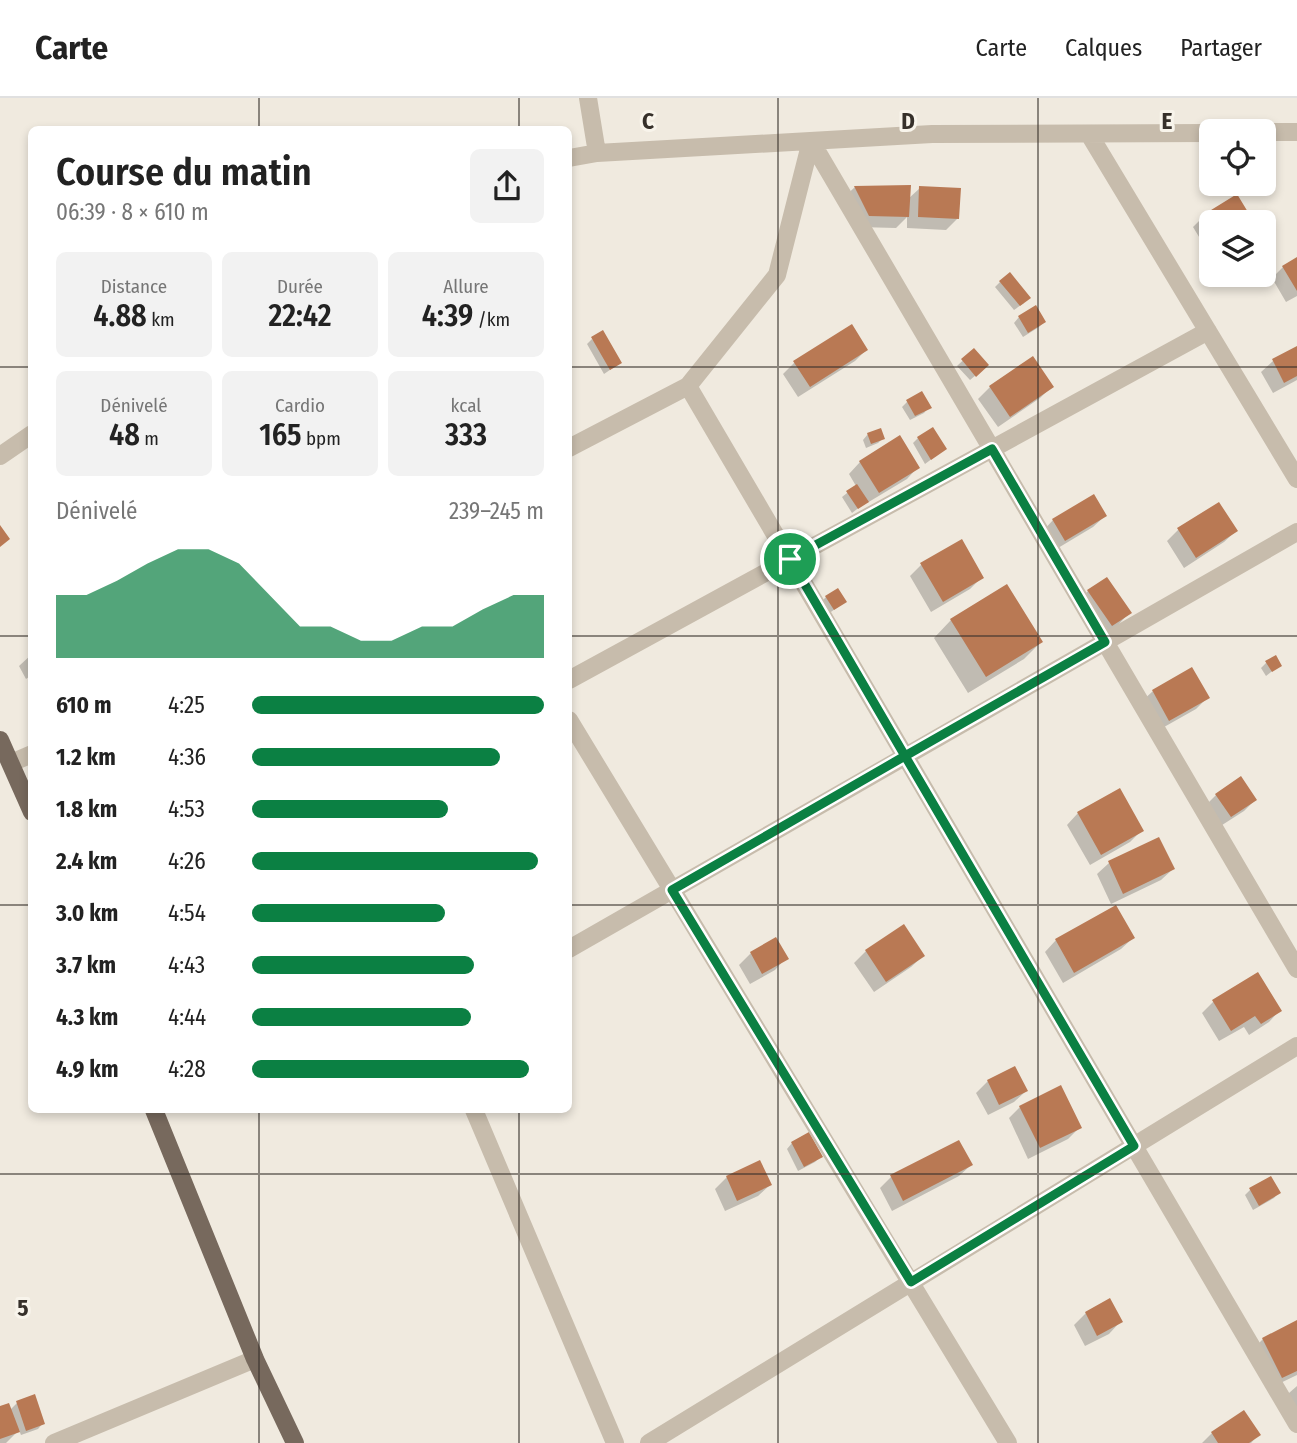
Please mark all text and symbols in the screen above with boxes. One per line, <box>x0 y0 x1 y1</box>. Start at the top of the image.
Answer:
text: Carte <box>35 28 108 68</box>
text: Carte <box>976 34 1027 62</box>
text: Calques <box>1065 34 1142 62</box>
text: Partager <box>1180 34 1262 62</box>
text: C <box>642 107 654 135</box>
text: D <box>901 107 915 135</box>
text: E <box>1162 107 1173 135</box>
map controls <box>1199 119 1276 287</box>
button: locate <box>1199 119 1276 196</box>
text: Course du matin <box>56 149 312 195</box>
button: share <box>470 149 544 223</box>
text: 06:39 · 8 × 610 m <box>56 198 209 226</box>
button: layers <box>1199 210 1276 287</box>
text: Distance <box>101 275 167 298</box>
text: Durée <box>277 275 323 298</box>
text: Allure <box>443 275 489 298</box>
text: 4.88 <box>93 298 147 334</box>
text: 22:42 <box>269 298 331 334</box>
text: 4:39 <box>422 298 473 334</box>
text: km <box>147 308 175 331</box>
text: /km <box>473 308 510 331</box>
text: Dénivelé <box>100 394 168 417</box>
text: Cardio <box>275 394 325 417</box>
text: kcal <box>451 394 481 417</box>
text: 48 <box>109 417 140 453</box>
text: 165 <box>259 417 302 453</box>
text: 333 <box>445 417 487 453</box>
text: m <box>140 427 159 450</box>
text: bpm <box>302 427 341 450</box>
text: Dénivelé <box>56 497 137 525</box>
text: 239–245 m <box>449 497 544 525</box>
pin <box>760 529 820 589</box>
icon: arrive <box>771 540 809 578</box>
text: 610 m <box>56 691 111 719</box>
text: 4:25 <box>168 691 205 719</box>
text: 1.2 km <box>56 743 116 771</box>
text: 4:36 <box>168 743 206 771</box>
text: 1.8 km <box>56 795 117 823</box>
text: 4:53 <box>168 795 205 823</box>
text: 2.4 km <box>56 847 117 875</box>
text: 4:26 <box>168 847 206 875</box>
text: 3.0 km <box>56 899 118 927</box>
text: 4:54 <box>168 899 206 927</box>
text: 3.7 km <box>56 951 116 979</box>
text: 4:43 <box>168 951 205 979</box>
text: 4.3 km <box>56 1003 118 1031</box>
text: 4:44 <box>168 1003 206 1031</box>
text: 4.9 km <box>56 1055 119 1083</box>
text: 4:28 <box>168 1055 206 1083</box>
text: 5 <box>17 1294 29 1322</box>

